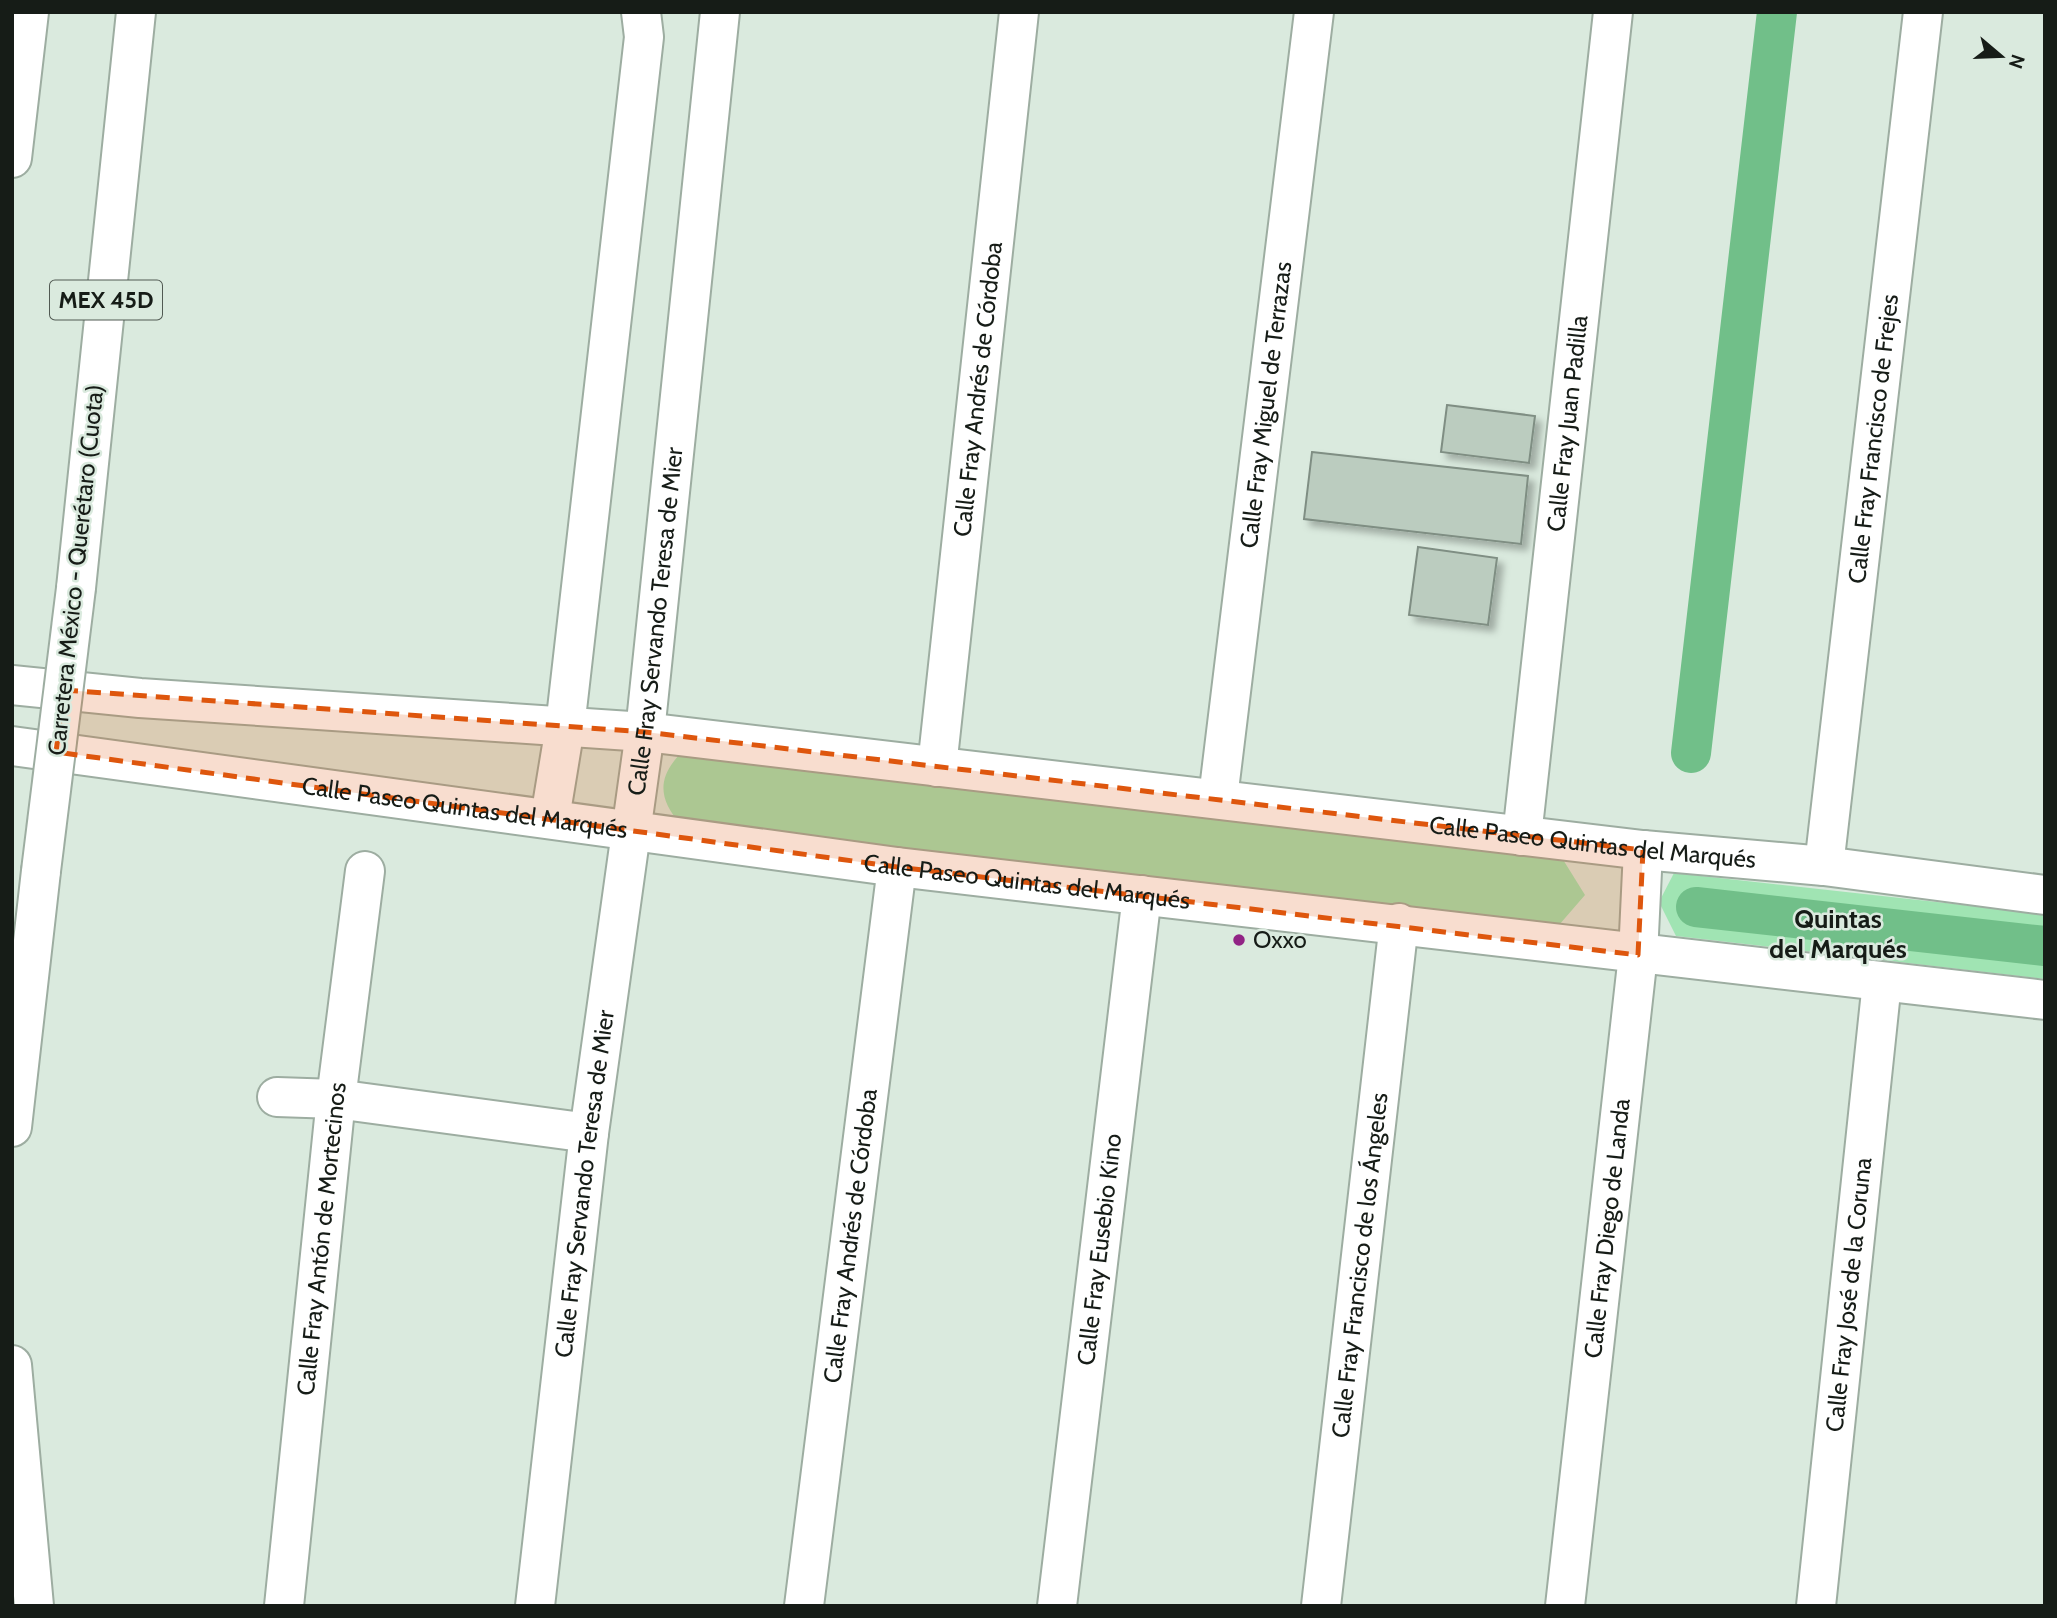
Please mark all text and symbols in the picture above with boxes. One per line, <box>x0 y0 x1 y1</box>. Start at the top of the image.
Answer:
north arrow <box>1966 21 2036 91</box>
text: N <box>2004 51 2030 71</box>
street label: Calle Fray Andrés de Córdoba <box>947 240 1008 538</box>
street label: Calle Fray Miguel de Terrazas <box>1234 260 1297 550</box>
road number: MEX 45D <box>50 280 162 320</box>
street label: Calle Fray Francisco de Frejes <box>1842 292 1904 585</box>
street label: Calle Fray Juan Padilla <box>1541 313 1593 533</box>
street label: Carretera México - Querétaro (Cuota) <box>42 383 109 757</box>
street label: Calle Fray Servando Teresa de Mier <box>621 445 689 797</box>
street label: Calle Paseo Quintas del Marqués <box>300 771 630 844</box>
street label: Calle Paseo Quintas del Marqués <box>1428 810 1757 874</box>
street label: Calle Paseo Quintas del Marqués <box>862 848 1192 915</box>
district label: Quintas del Marqués <box>1769 903 1907 965</box>
place label: Oxxo <box>1253 925 1307 954</box>
marker: Oxxo <box>1231 932 1247 948</box>
street label: Calle Fray Servando Teresa de Mier <box>548 1008 620 1359</box>
street label: Calle Fray Antón de Mortecinos <box>291 1080 352 1397</box>
street label: Calle Fray Andrés de Córdoba <box>817 1086 883 1385</box>
street label: Calle Fray Francisco de los Ángeles <box>1325 1091 1394 1439</box>
street label: Calle Fray Diego de Landa <box>1578 1097 1636 1360</box>
street label: Calle Fray Eusebio Kino <box>1071 1132 1127 1367</box>
street label: Calle Fray José de la Coruna <box>1820 1156 1877 1433</box>

